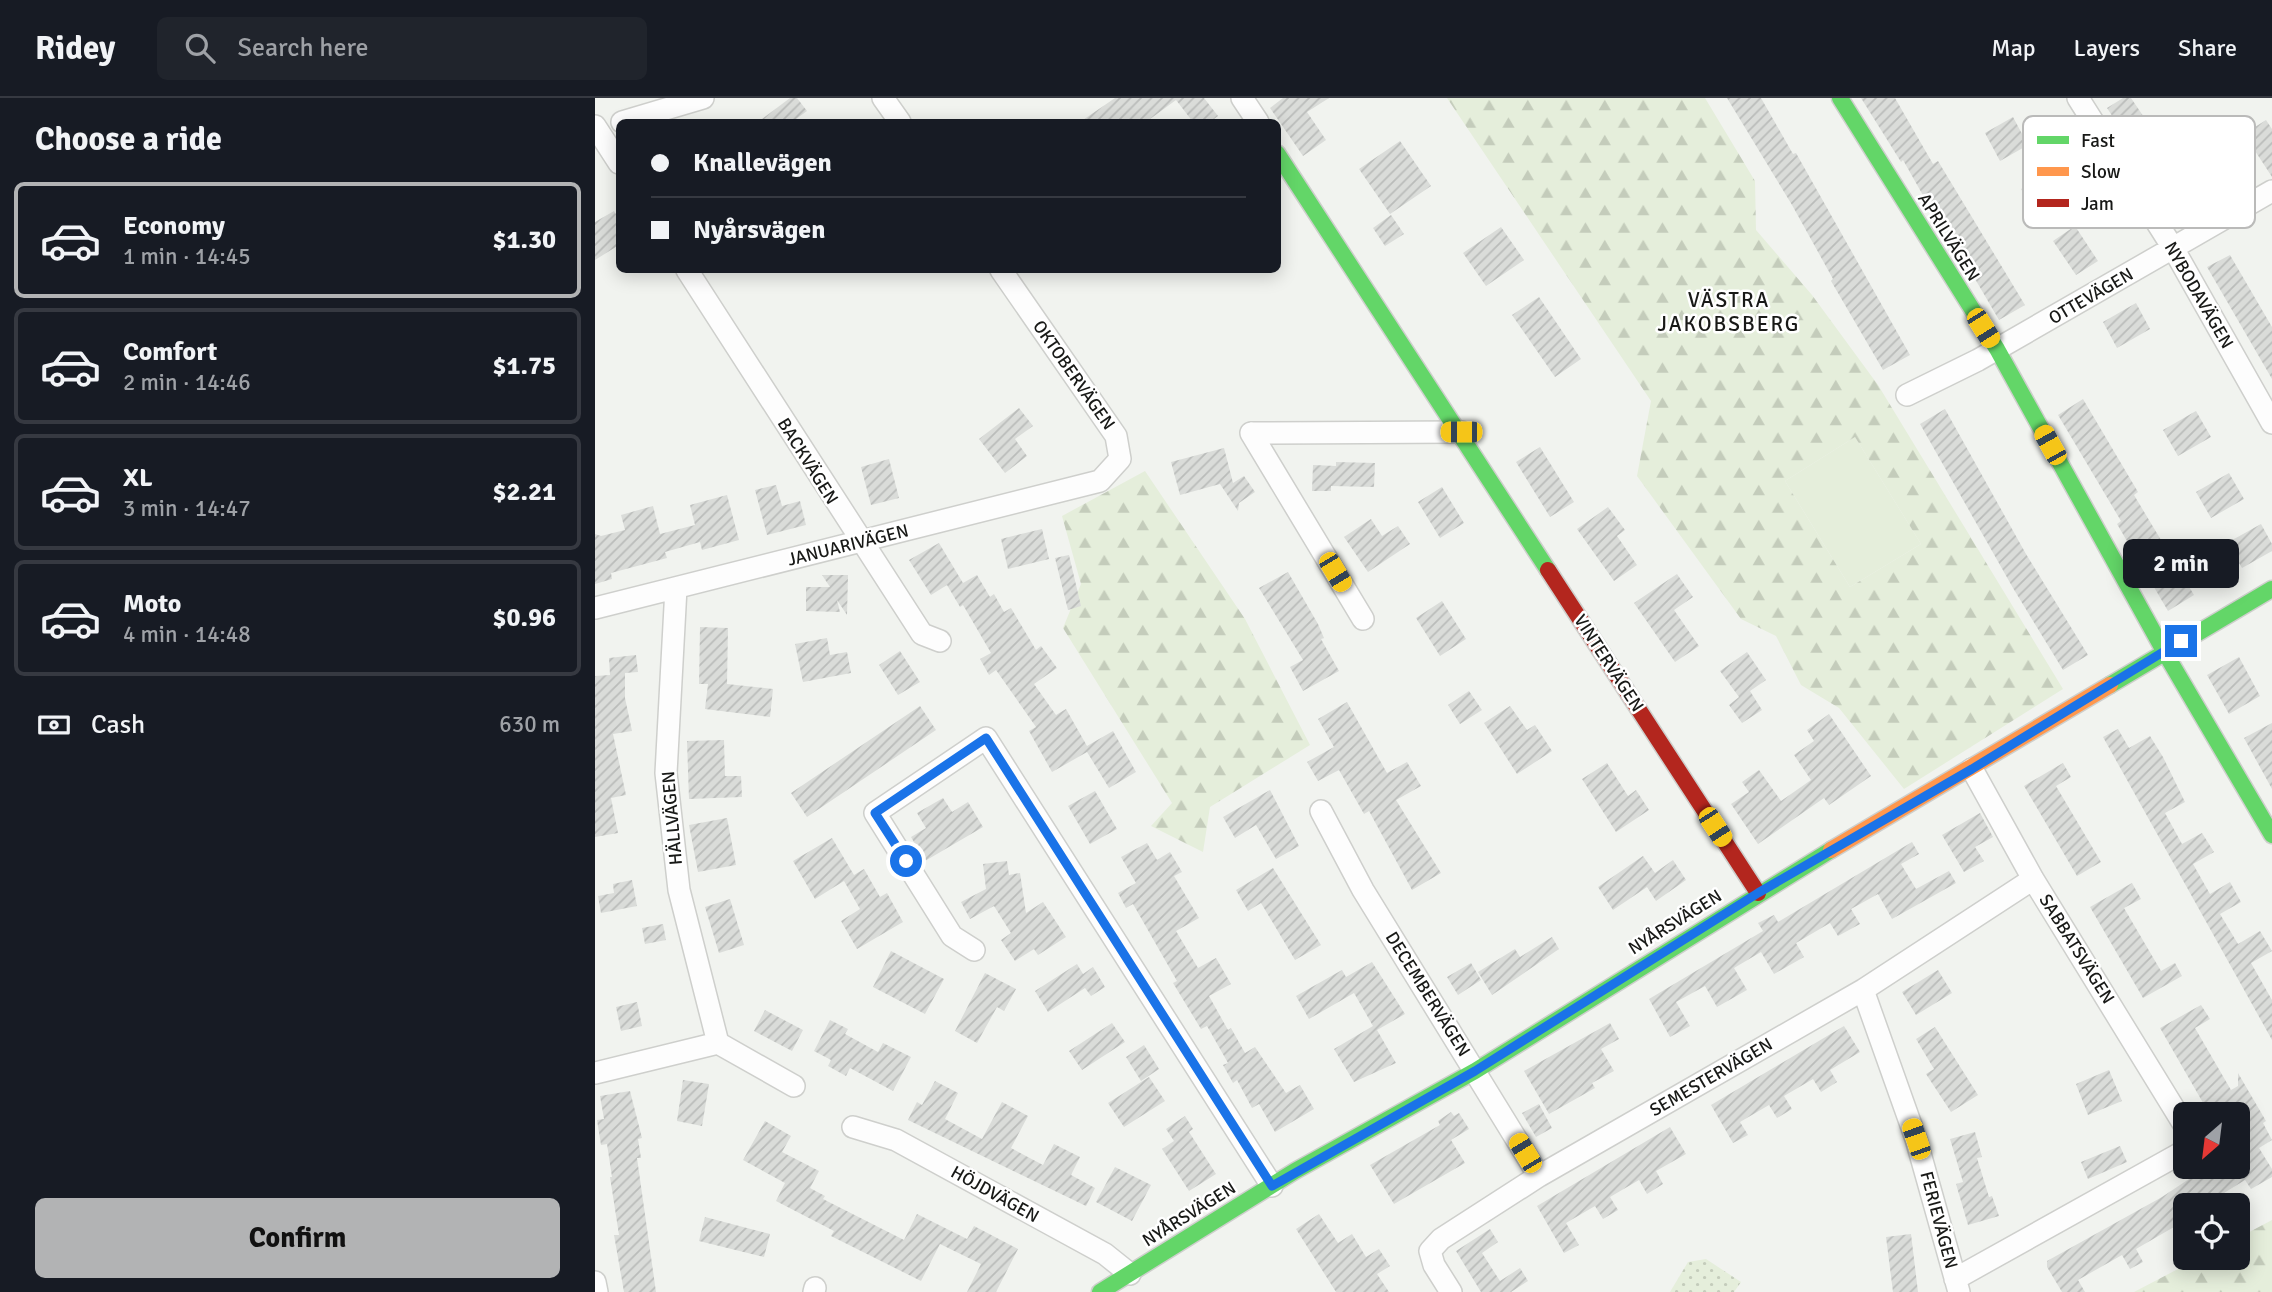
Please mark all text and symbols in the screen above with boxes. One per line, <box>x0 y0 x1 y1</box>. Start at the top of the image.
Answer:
search box <box>157 17 647 80</box>
text: Ridey <box>35 28 115 69</box>
icon: search <box>181 29 219 67</box>
text: Search here <box>237 32 369 64</box>
text: Map <box>1991 33 2036 63</box>
text: Layers <box>2074 33 2140 63</box>
text: Share <box>2178 33 2237 63</box>
legend <box>2023 116 2255 228</box>
text: Choose a ride <box>35 120 222 159</box>
text: Fast <box>2081 129 2115 153</box>
text: Knallevägen <box>693 147 832 179</box>
text: Slow <box>2081 160 2121 184</box>
street label: APRILVÄGEN <box>1913 189 1985 285</box>
text: Jam <box>2081 192 2114 216</box>
icon: car <box>39 209 102 272</box>
text: Economy <box>123 210 225 242</box>
text: Nyårsvägen <box>693 214 826 246</box>
text: $1.30 <box>492 224 556 256</box>
street label: NYBODAVÄGEN <box>2160 238 2238 352</box>
text: 1 min · 14:45 <box>123 242 251 271</box>
street label: OTTEVÄGEN <box>2045 263 2137 329</box>
district label: VÄSTRA JAKOBSBERG <box>1658 287 1800 337</box>
car <box>1963 305 2004 351</box>
street label: OKTOBERVÄGEN <box>1028 316 1120 434</box>
icon: car <box>39 335 102 398</box>
text: Comfort <box>123 336 217 368</box>
text: $1.75 <box>492 350 556 382</box>
text: 2 min · 14:46 <box>123 368 251 397</box>
street label: BACKVÄGEN <box>773 414 843 508</box>
car <box>1441 422 1483 443</box>
car <box>2031 422 2070 468</box>
icon: car <box>39 461 102 524</box>
text: XL <box>123 462 153 494</box>
text: $2.21 <box>492 476 556 508</box>
text: 3 min · 14:47 <box>123 494 251 523</box>
street label: JANUARIVÄGEN <box>785 519 911 571</box>
callout: 2 min <box>2123 540 2239 588</box>
car <box>1316 549 1355 595</box>
text: 2 min <box>2153 549 2209 578</box>
icon: car <box>39 587 102 650</box>
text: Moto <box>123 588 181 620</box>
text: $0.96 <box>492 602 556 634</box>
street label: VINTERVÄGEN <box>1569 610 1649 716</box>
text: 4 min · 14:48 <box>123 620 251 649</box>
route end <box>2165 625 2197 657</box>
icon: cash <box>35 706 73 744</box>
text: Cash <box>91 709 145 741</box>
text: 630 m <box>499 710 560 739</box>
street label: HÄLLVÄGEN <box>657 770 687 866</box>
car <box>1695 804 1736 850</box>
route start <box>890 845 922 877</box>
street label: NYÅRSVÄGEN <box>1624 885 1726 959</box>
street label: SABBATSVÄGEN <box>2035 890 2119 1008</box>
street label: DECEMBERVÄGEN <box>1381 927 1475 1061</box>
street label: SEMESTERVÄGEN <box>1646 1033 1776 1121</box>
north arrow <box>2173 1102 2251 1180</box>
map controls <box>2173 1102 2250 1270</box>
car <box>1900 1116 1933 1162</box>
car <box>1506 1130 1545 1176</box>
street label: HÖJDVÄGEN <box>947 1161 1043 1227</box>
street label: FERIEVÄGEN <box>1915 1169 1963 1271</box>
street label: NYÅRSVÄGEN <box>1138 1177 1240 1251</box>
button: locate <box>2173 1193 2250 1270</box>
button: Confirm <box>35 1198 560 1278</box>

